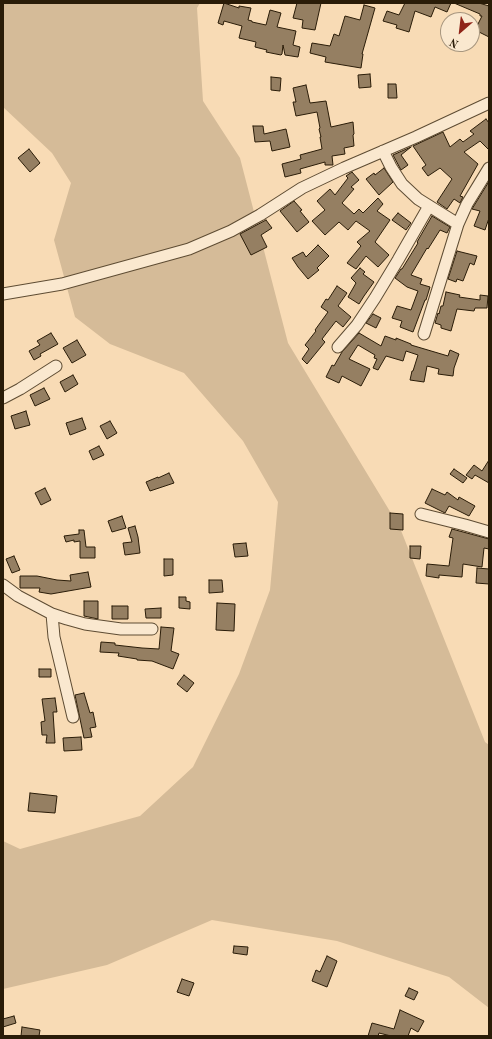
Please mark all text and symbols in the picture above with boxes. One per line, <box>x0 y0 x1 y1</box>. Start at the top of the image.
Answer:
north arrow <box>440 12 480 52</box>
text: N <box>448 35 461 49</box>

